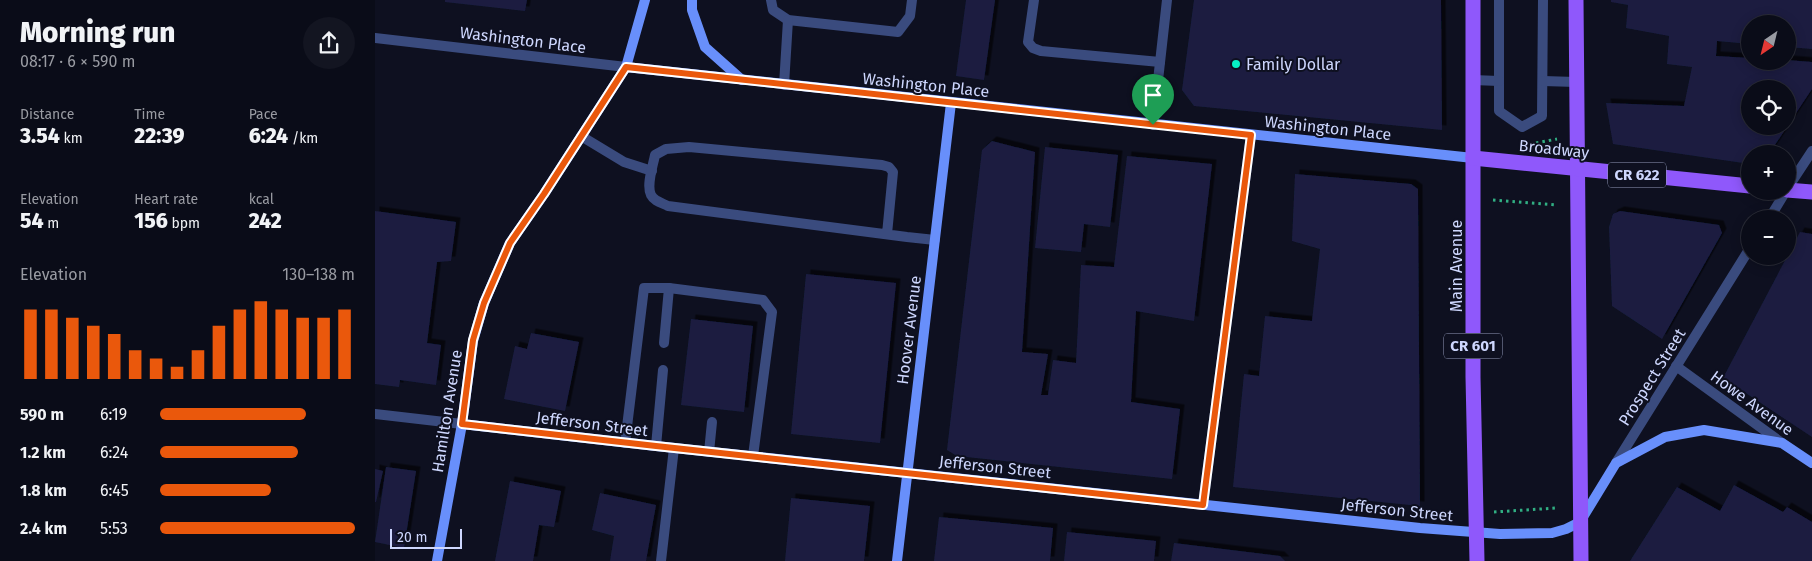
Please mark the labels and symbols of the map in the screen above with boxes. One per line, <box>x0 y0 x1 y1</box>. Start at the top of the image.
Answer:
north arrow <box>1741 15 1796 70</box>
street label: Washington Place <box>459 23 587 57</box>
place label: Family Dollar <box>1246 55 1341 74</box>
marker: Family Dollar <box>1230 58 1242 70</box>
street label: Washington Place <box>862 69 990 101</box>
pin <box>1132 74 1174 125</box>
street label: Washington Place <box>1264 112 1392 144</box>
street label: Broadway <box>1518 136 1590 162</box>
road number: CR 622 <box>1608 162 1666 188</box>
street label: Main Avenue <box>1447 220 1466 312</box>
street label: Hoover Avenue <box>893 274 925 386</box>
street label: Prospect Street <box>1615 325 1690 429</box>
road number: CR 601 <box>1444 334 1502 358</box>
street label: Hamilton Avenue <box>428 348 466 474</box>
street label: Howe Avenue <box>1707 367 1797 439</box>
street label: Jefferson Street <box>535 408 649 440</box>
street label: Jefferson Street <box>938 452 1052 482</box>
street label: Jefferson Street <box>1340 495 1454 525</box>
scale bar <box>390 526 463 549</box>

